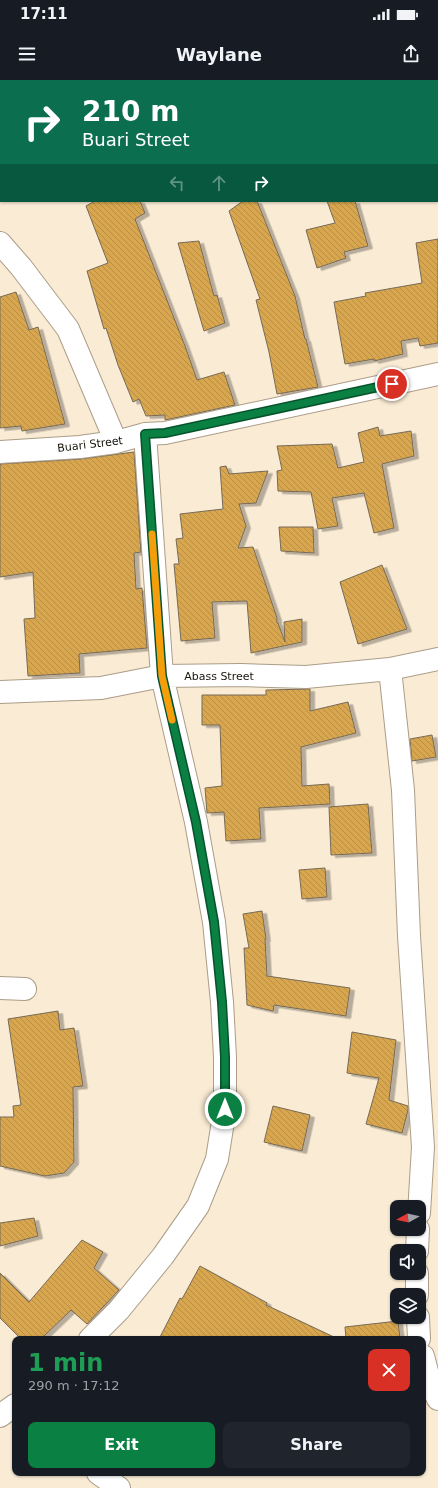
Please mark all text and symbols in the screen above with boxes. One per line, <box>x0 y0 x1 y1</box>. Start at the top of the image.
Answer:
text: 17:11 <box>20 5 68 23</box>
icon: menu <box>16 43 38 65</box>
icon: share <box>400 43 422 65</box>
text: Waylane <box>176 44 262 65</box>
text: 210 m <box>82 95 179 128</box>
icon: right <box>16 96 68 148</box>
text: Buari Street <box>82 129 190 150</box>
icon: left <box>166 172 188 194</box>
icon: ahead <box>208 172 230 194</box>
icon: right <box>250 172 272 194</box>
pin <box>375 367 409 401</box>
icon: arrive <box>381 373 403 395</box>
street label: Buari Street <box>57 434 124 455</box>
street label: Abass Street <box>184 670 254 683</box>
position arrow <box>204 1088 246 1130</box>
north arrow <box>390 1200 426 1236</box>
map controls <box>390 1200 426 1324</box>
button: sound <box>390 1244 426 1280</box>
button: layers <box>390 1288 426 1324</box>
text: 1 min <box>28 1349 103 1377</box>
button: close <box>368 1349 410 1391</box>
text: 290 m · 17:12 <box>28 1378 119 1393</box>
button: Exit <box>28 1422 215 1468</box>
button: Share <box>223 1422 410 1468</box>

